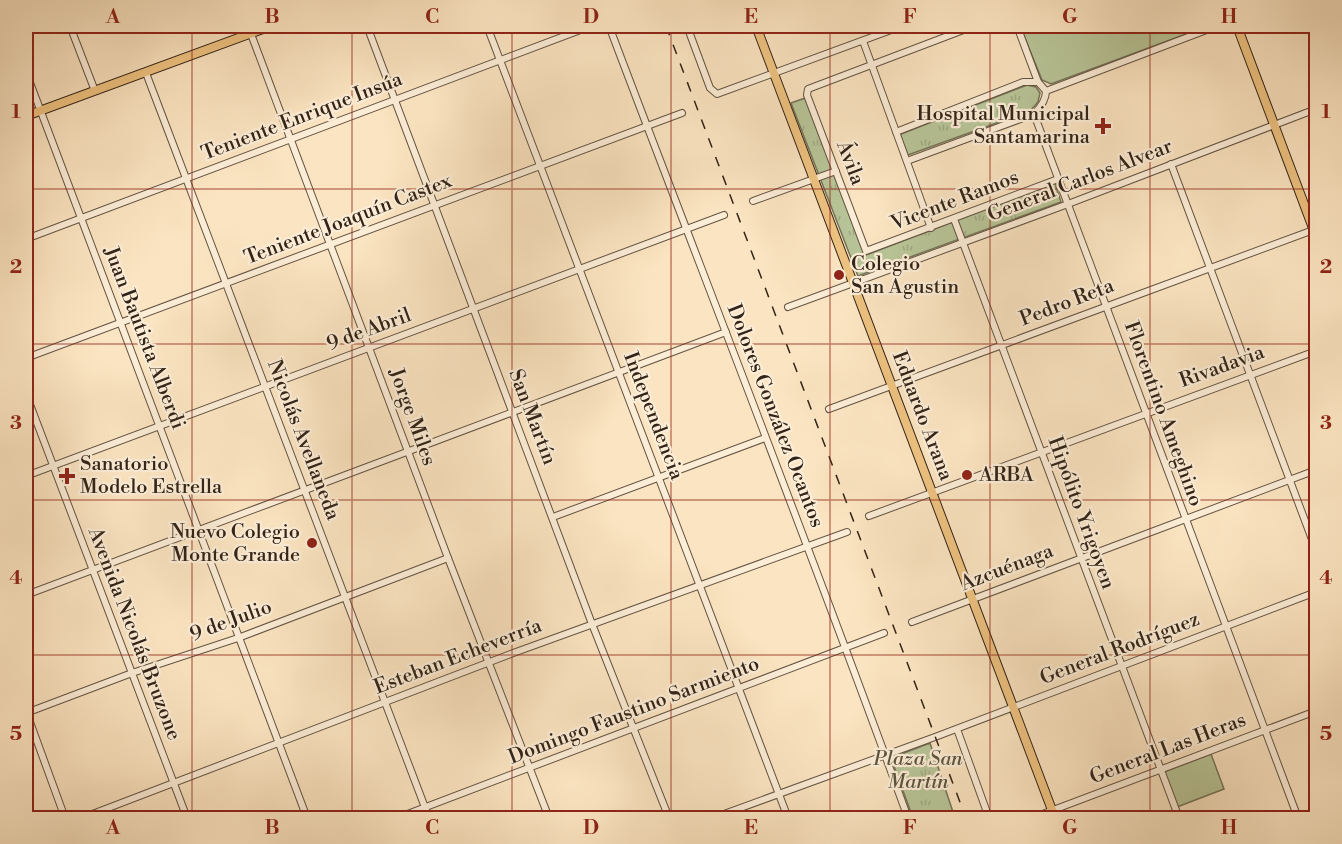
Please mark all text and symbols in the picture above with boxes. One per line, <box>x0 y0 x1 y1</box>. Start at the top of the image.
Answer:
text: A <box>105 5 121 30</box>
text: B <box>264 5 280 30</box>
text: C <box>425 5 439 30</box>
text: D <box>583 5 599 30</box>
text: E <box>744 5 758 30</box>
text: F <box>903 5 917 30</box>
text: G <box>1062 5 1078 30</box>
text: H <box>1221 5 1238 30</box>
street label: Teniente Enrique Insúa <box>198 67 407 167</box>
text: 1 <box>11 100 21 125</box>
text: 1 <box>1321 100 1331 125</box>
place label: Hospital Municipal Santamarina <box>917 102 1091 150</box>
marker: Hospital Municipal Santamarina <box>1094 117 1112 135</box>
street label: General Carlos Alvear <box>984 134 1176 228</box>
street label: Ávila <box>830 136 871 189</box>
street label: Vicente Ramos <box>887 165 1022 237</box>
street label: Teniente Joaquín Castex <box>241 169 456 271</box>
street label: Juan Bautista Alberdi <box>97 242 190 433</box>
place label: Colegio San Agustin <box>851 252 959 300</box>
text: 2 <box>10 255 22 280</box>
text: 2 <box>1320 255 1332 280</box>
marker: Colegio San Agustin <box>832 268 846 282</box>
street label: Pedro Reta <box>1016 273 1118 332</box>
street label: Dolores González Ocantos <box>721 301 829 531</box>
street label: 9 de Abril <box>323 303 415 357</box>
street label: Florentino Ameghino <box>1118 318 1208 510</box>
street label: Rivadavia <box>1176 340 1269 394</box>
street label: Eduardo Arana <box>886 348 958 485</box>
street label: Independencia <box>617 349 689 484</box>
street label: Nicolás Avellaneda <box>261 356 345 525</box>
street label: Jorge Miles <box>383 364 441 469</box>
street label: San Martín <box>502 366 562 468</box>
text: 3 <box>10 411 22 436</box>
text: 3 <box>1320 411 1332 436</box>
street label: Hipólito Yrigoyen <box>1042 433 1120 593</box>
place label: Sanatorio Modelo Estrella <box>80 452 223 500</box>
place label: ARBA <box>978 463 1035 488</box>
marker: Sanatorio Modelo Estrella <box>58 467 76 485</box>
marker: ARBA <box>960 468 974 482</box>
place label: Nuevo Colegio Monte Grande <box>170 520 300 568</box>
street label: Avenida Nicolás Bruzone <box>81 523 186 744</box>
marker: Nuevo Colegio Monte Grande <box>305 536 319 550</box>
street label: Azcuénaga <box>956 539 1058 597</box>
text: 4 <box>9 566 23 591</box>
text: 4 <box>1319 566 1333 591</box>
street label: 9 de Julio <box>187 595 275 647</box>
street label: General Rodríguez <box>1037 607 1203 691</box>
street label: Esteban Echeverría <box>371 613 546 700</box>
street label: Domingo Faustino Sarmiento <box>505 652 763 770</box>
street label: General Las Heras <box>1086 708 1250 790</box>
text: 5 <box>10 722 22 747</box>
text: 5 <box>1320 722 1332 747</box>
park label: Plaza San Martín <box>873 747 963 795</box>
text: A <box>105 816 121 841</box>
text: B <box>264 816 280 841</box>
text: C <box>425 816 439 841</box>
text: D <box>583 816 599 841</box>
text: E <box>744 816 758 841</box>
text: F <box>903 816 917 841</box>
text: G <box>1062 816 1078 841</box>
text: H <box>1221 816 1238 841</box>

